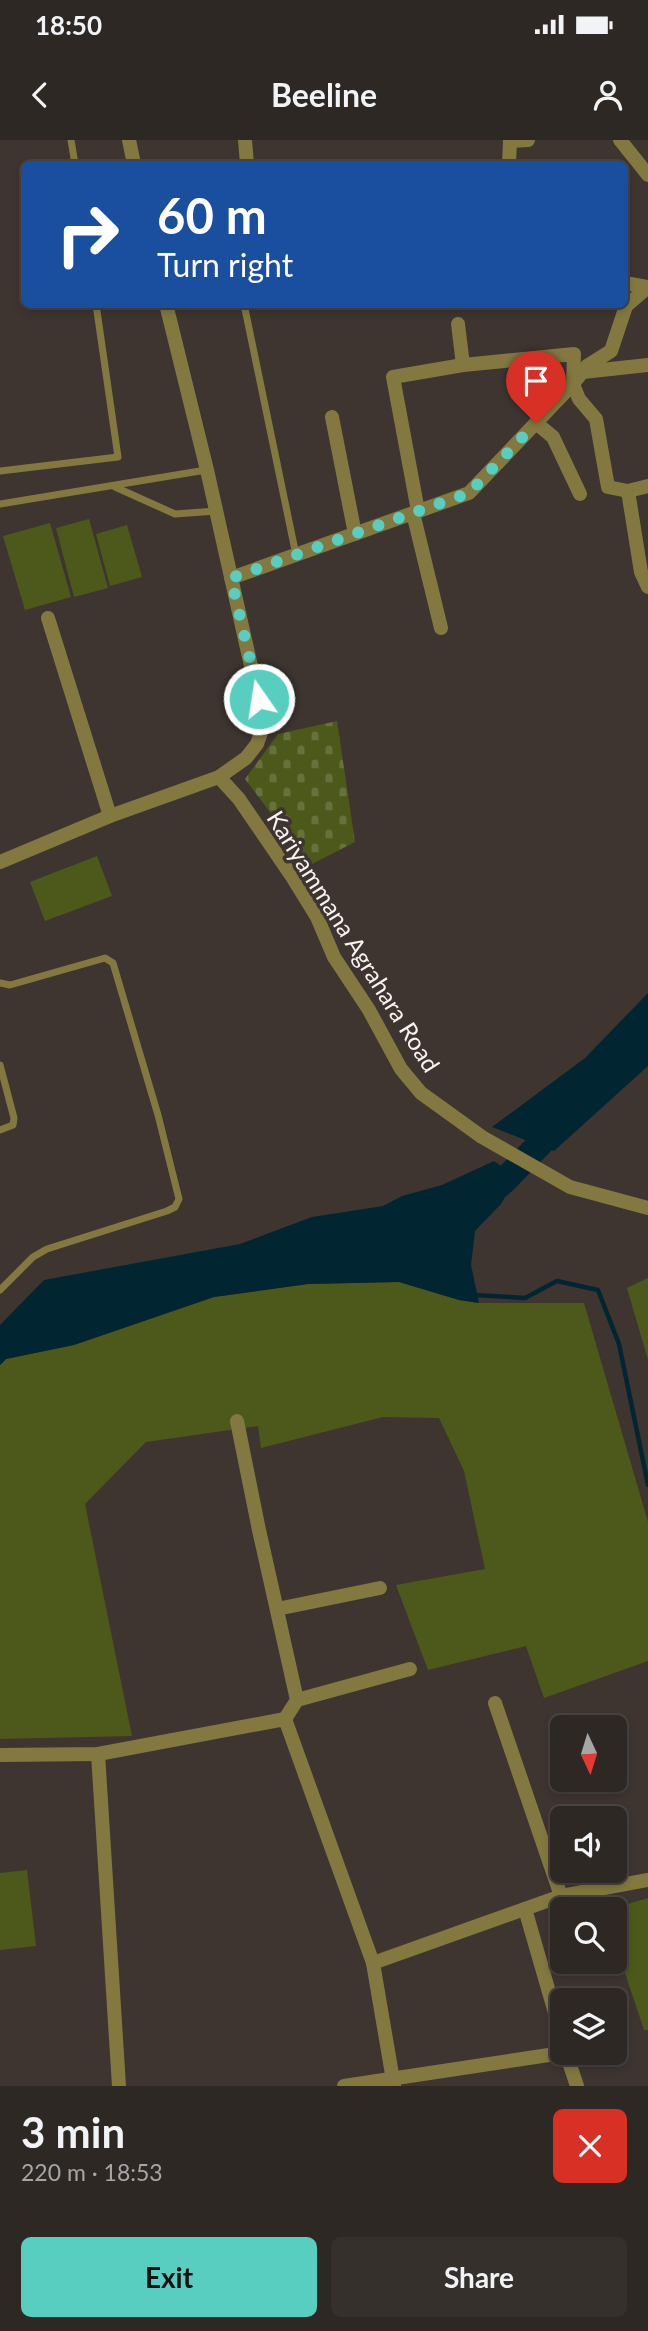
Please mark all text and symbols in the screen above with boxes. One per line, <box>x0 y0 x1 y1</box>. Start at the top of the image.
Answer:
text: 18:50 <box>35 9 102 41</box>
text: Beeline <box>271 75 377 114</box>
icon: back <box>21 76 59 114</box>
icon: person <box>589 76 627 114</box>
text: 60 m <box>157 186 267 244</box>
icon: right <box>42 189 133 280</box>
text: Turn right <box>157 245 293 284</box>
pin <box>506 351 566 423</box>
icon: arrive <box>517 362 555 400</box>
position arrow <box>222 662 296 736</box>
street label: Kariyammana Agrahara Road <box>261 805 447 1077</box>
north arrow <box>550 1715 626 1792</box>
map controls <box>550 1715 627 2065</box>
button: sound <box>550 1806 627 1883</box>
button: search <box>550 1897 627 1974</box>
button: layers <box>550 1988 627 2065</box>
text: 3 min <box>21 2107 125 2157</box>
button: close <box>553 2109 627 2183</box>
text: 220 m · 18:53 <box>21 2158 163 2186</box>
button: Exit <box>21 2237 317 2317</box>
button: Share <box>331 2237 627 2317</box>

